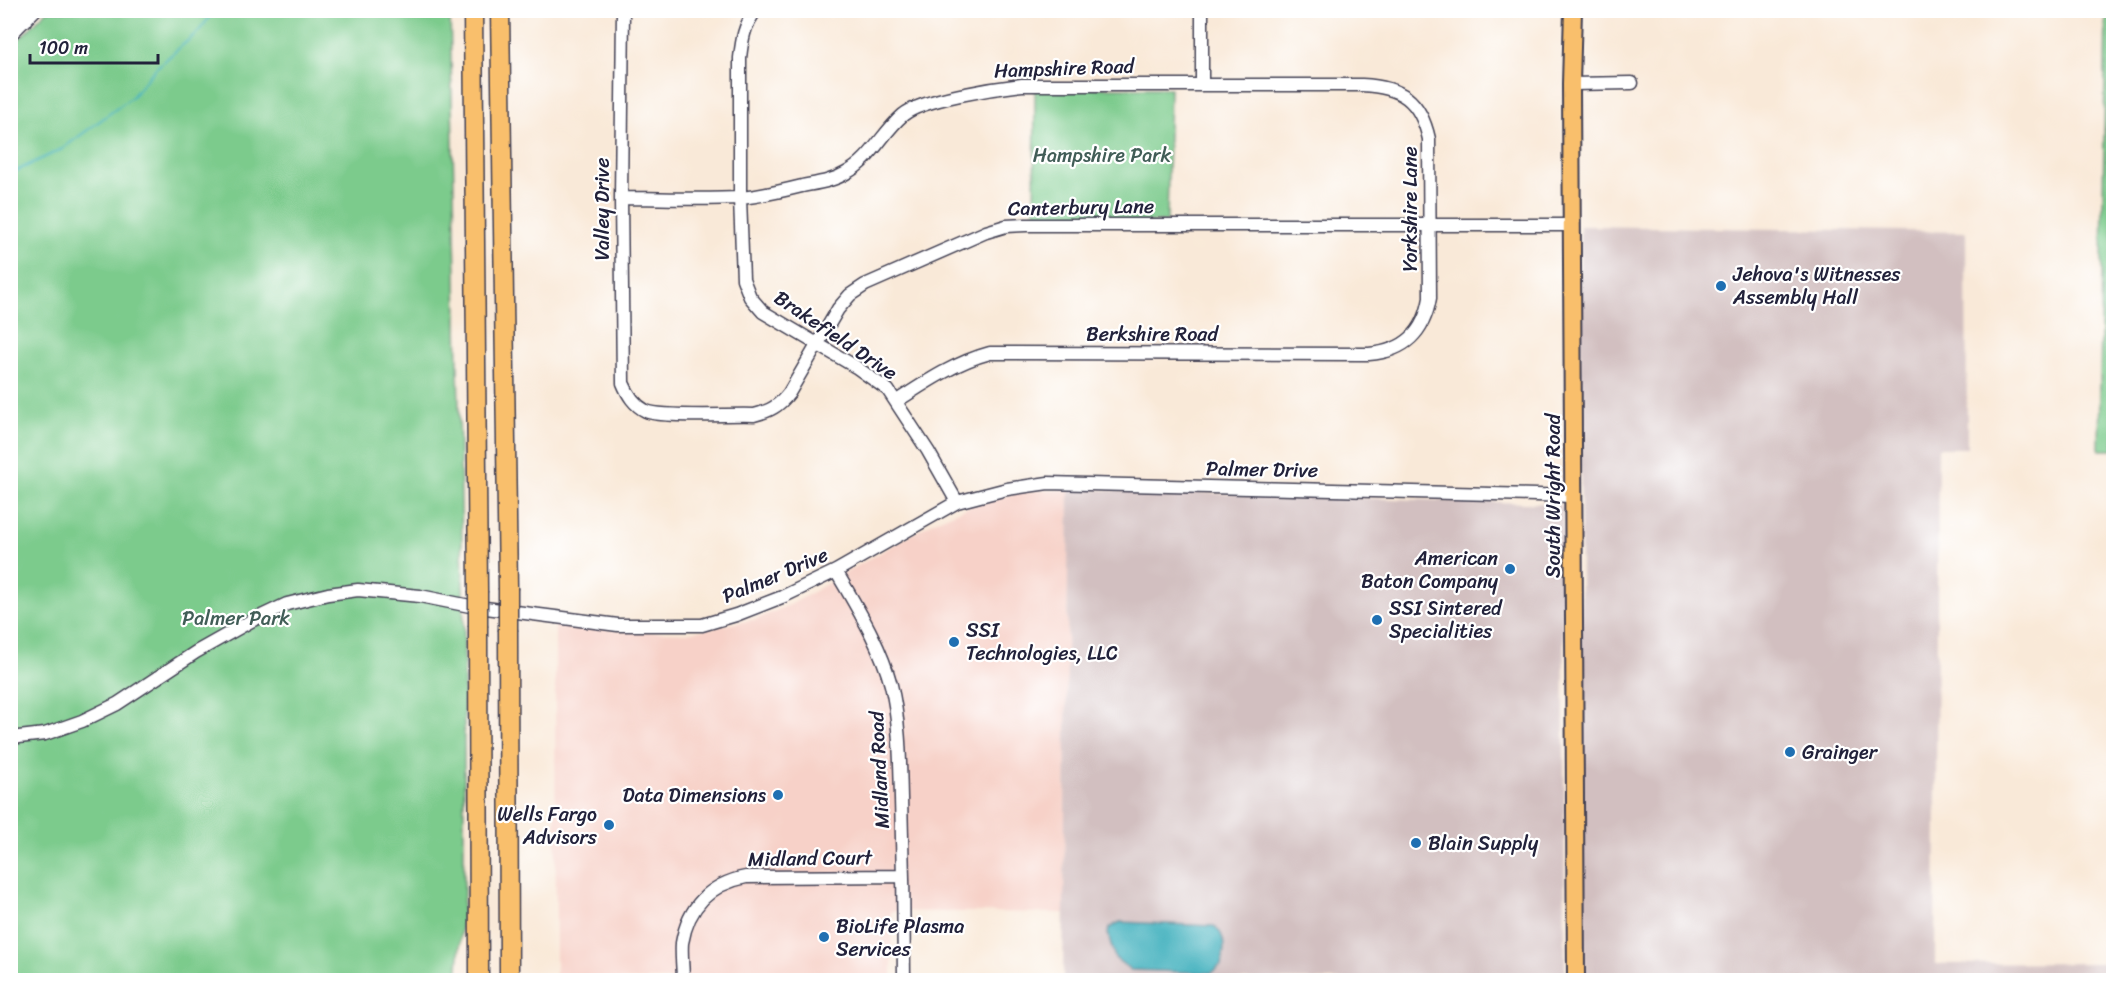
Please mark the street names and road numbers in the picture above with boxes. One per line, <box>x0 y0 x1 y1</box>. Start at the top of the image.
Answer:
street label: Hampshire Road <box>993 49 1136 88</box>
street label: Yorkshire Lane <box>1393 146 1428 272</box>
street label: Valley Drive <box>585 158 620 260</box>
street label: Canterbury Lane <box>1008 189 1154 226</box>
street label: Brakefield Drive <box>767 281 905 390</box>
street label: Berkshire Road <box>1086 317 1219 352</box>
street label: South Wright Road <box>1536 413 1571 578</box>
street label: Palmer Drive <box>1206 451 1318 488</box>
street label: Palmer Drive <box>717 537 834 613</box>
street label: Midland Road <box>859 709 900 829</box>
street label: Midland Court <box>748 840 873 877</box>

